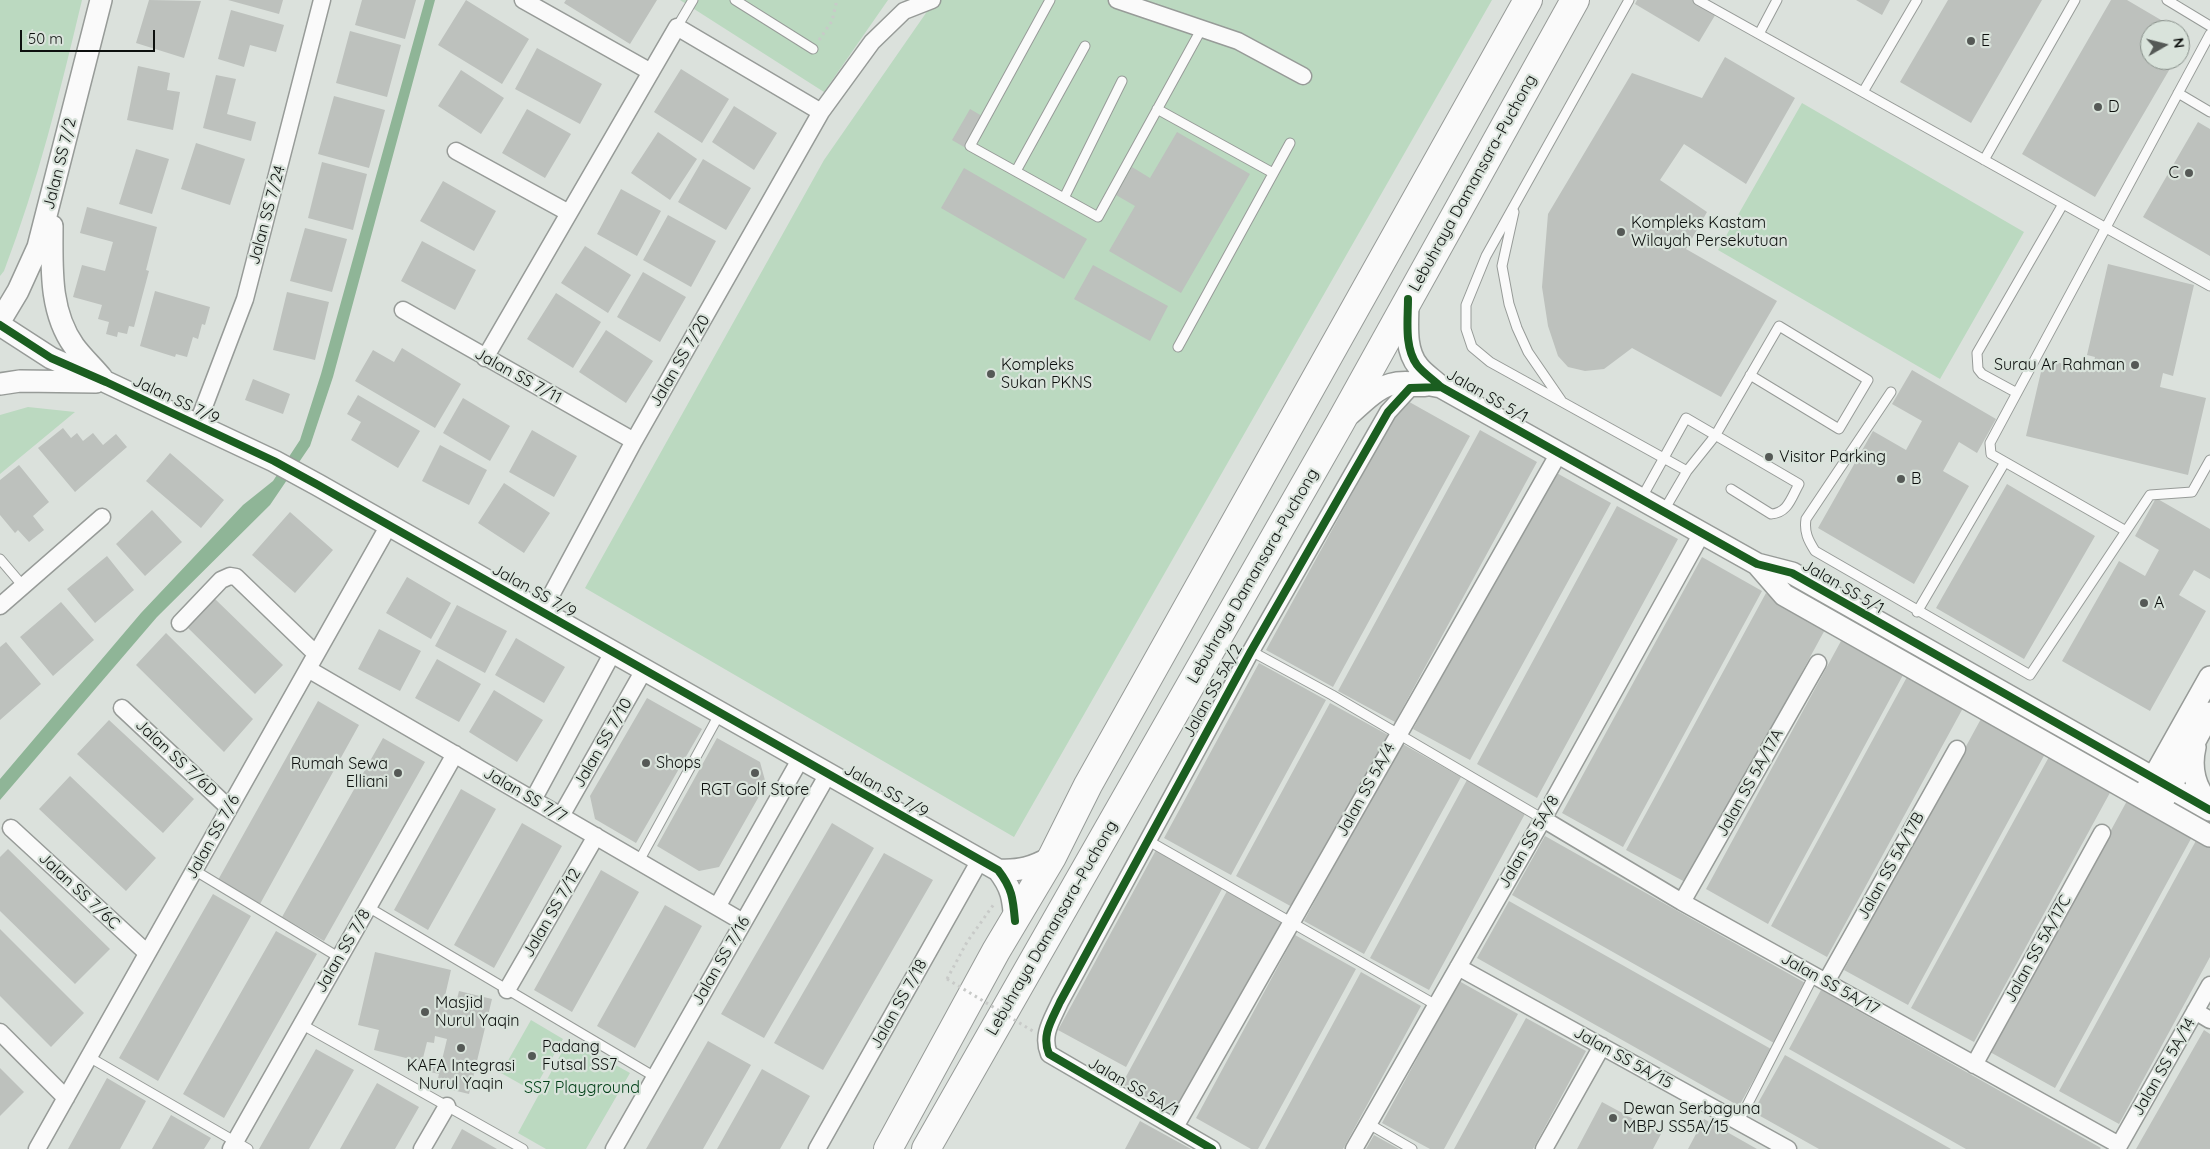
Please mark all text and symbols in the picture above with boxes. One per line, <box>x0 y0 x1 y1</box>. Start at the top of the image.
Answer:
scale bar <box>22 20 158 52</box>
north arrow <box>2140 20 2190 70</box>
text: 50 m <box>28 29 63 48</box>
place label: E <box>1981 31 1990 51</box>
marker: E <box>1965 35 1977 47</box>
text: N <box>2169 37 2188 49</box>
street label: Lebuhraya Damansara–Puchong <box>1405 71 1541 295</box>
place label: D <box>2108 97 2120 117</box>
marker: D <box>2092 101 2104 113</box>
street label: Jalan SS 7/2 <box>39 116 81 212</box>
street label: Jalan SS 7/24 <box>245 163 289 267</box>
place label: C <box>2169 163 2179 183</box>
marker: C <box>2183 167 2195 179</box>
place label: Kompleks Kastam Wilayah Persekutuan <box>1631 213 1788 251</box>
marker: Kompleks Kastam Wilayah Persekutuan <box>1615 226 1627 238</box>
street label: Jalan SS 7/20 <box>646 312 714 410</box>
street label: Jalan SS 7/11 <box>471 344 565 408</box>
place label: Kompleks Sukan PKNS <box>1001 355 1092 393</box>
place label: Surau Ar Rahman <box>1994 355 2125 375</box>
marker: Surau Ar Rahman <box>2129 359 2141 371</box>
street label: Jalan SS 5/1 <box>1443 365 1531 427</box>
marker: Kompleks Sukan PKNS <box>985 368 997 380</box>
street label: Jalan SS 7/9 <box>129 372 223 428</box>
place label: Visitor Parking <box>1779 447 1886 467</box>
marker: Visitor Parking <box>1763 451 1775 463</box>
street label: Lebuhraya Damansara–Puchong <box>1183 465 1323 687</box>
place label: B <box>1911 469 1921 489</box>
marker: B <box>1895 473 1907 485</box>
street label: Jalan SS 5/1 <box>1799 556 1887 618</box>
street label: Jalan SS 7/9 <box>488 560 580 622</box>
place label: A <box>2154 593 2164 613</box>
marker: A <box>2138 597 2150 609</box>
street label: Jalan SS 5A/2 <box>1179 641 1247 741</box>
street label: Jalan SS 7/10 <box>570 695 636 791</box>
street label: Jalan SS 7/6D <box>131 715 221 801</box>
street label: Jalan SS 5A/17A <box>1712 726 1788 840</box>
street label: Jalan SS 5A/4 <box>1332 740 1400 840</box>
place label: Shops <box>656 753 701 773</box>
place label: Rumah Sewa Elliani <box>291 754 388 792</box>
marker: Shops <box>640 757 652 769</box>
street label: Jalan SS 7/9 <box>840 760 932 822</box>
street label: Jalan SS 7/7 <box>480 763 570 827</box>
marker: Rumah Sewa Elliani <box>392 767 404 779</box>
marker: RGT Golf Store <box>749 767 761 779</box>
place label: RGT Golf Store <box>701 780 809 800</box>
street label: Jalan SS 7/6 <box>182 792 244 882</box>
street label: Jalan SS 5A/8 <box>1495 792 1563 892</box>
street label: Jalan SS 5A/17B <box>1853 809 1929 923</box>
street label: Lebuhraya Damansara–Puchong <box>982 817 1122 1039</box>
street label: Jalan SS 7/6C <box>34 849 124 933</box>
street label: Jalan SS 7/12 <box>519 865 585 961</box>
street label: Jalan SS 5A/17C <box>2001 892 2075 1006</box>
street label: Jalan SS 7/8 <box>311 906 375 996</box>
street label: Jalan SS 7/16 <box>688 913 754 1009</box>
street label: Jalan SS 5A/17 <box>1777 949 1883 1019</box>
street label: Jalan SS 7/18 <box>867 956 931 1052</box>
place label: Masjid Nurul Yaqin <box>435 993 520 1031</box>
marker: Masjid Nurul Yaqin <box>419 1006 431 1018</box>
street label: Jalan SS 5A/14 <box>2128 1015 2200 1119</box>
street label: Jalan SS 5A/15 <box>1570 1023 1676 1093</box>
place label: Padang Futsal SS7 <box>542 1037 617 1075</box>
marker: KAFA Integrasi Nurul Yaqin <box>455 1042 467 1054</box>
marker: Padang Futsal SS7 <box>526 1050 538 1062</box>
street label: Jalan SS 5A/1 <box>1084 1053 1182 1121</box>
place label: KAFA Integrasi Nurul Yaqin <box>407 1056 515 1094</box>
park label: SS7 Playground <box>524 1078 640 1098</box>
place label: Dewan Serbaguna MBPJ SS5A/15 <box>1623 1099 1761 1137</box>
marker: Dewan Serbaguna MBPJ SS5A/15 <box>1607 1112 1619 1124</box>

